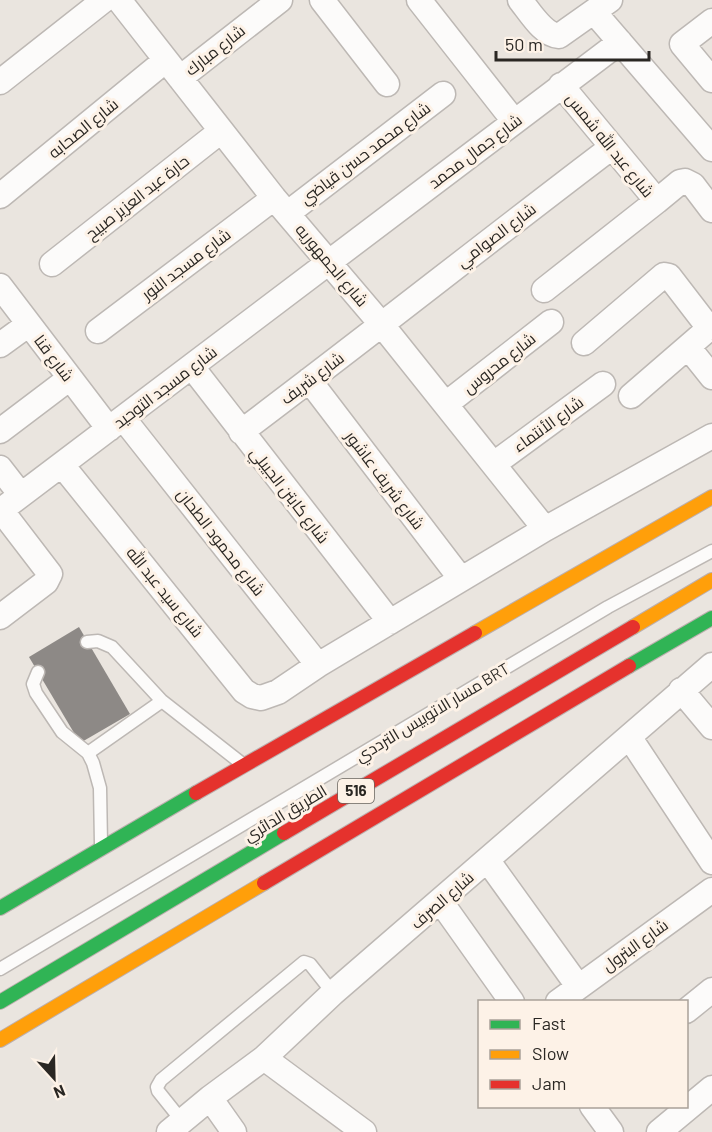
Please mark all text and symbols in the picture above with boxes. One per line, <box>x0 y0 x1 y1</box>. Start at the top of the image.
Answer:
street label: شارع مبارك <box>181 20 250 81</box>
scale bar <box>496 24 649 62</box>
text: 50 m <box>505 33 543 55</box>
street label: شارع عبد الله شمس <box>560 89 658 202</box>
street label: شارع الصحابه <box>44 94 123 164</box>
street label: شارع محمد حسن قياضي <box>296 97 436 211</box>
street label: شارع جمال محمد <box>424 109 527 194</box>
street label: حارة عبد العزيز صبيح <box>81 150 194 245</box>
street label: شارع الصوامي <box>452 199 542 275</box>
street label: شارع الجمهوريه <box>290 219 372 312</box>
street label: شارع مسجد النور <box>137 224 236 306</box>
street label: شارع محروس <box>459 328 541 399</box>
street label: شارع قنا <box>28 331 78 387</box>
street label: شارع مسجد التوحيد <box>109 342 222 434</box>
street label: شارع شريف <box>276 348 349 410</box>
street label: شارع الأنتماء <box>509 392 588 458</box>
street label: شارع شريف عاشور <box>339 426 429 535</box>
street label: شارع كابتن الجيبلي <box>243 443 334 550</box>
street label: شارع محمود الطحان <box>171 484 269 601</box>
street label: شارع سيد عبد الله <box>121 543 208 643</box>
street label: مسار الاتوبيس الترددي BRT <box>351 658 515 769</box>
road number: 516 <box>338 779 374 803</box>
street label: الطريق الدائري <box>240 780 332 849</box>
street label: شارع الصرف <box>406 867 479 934</box>
street label: شارع البترول <box>598 914 673 977</box>
legend <box>478 1000 688 1108</box>
text: Fast <box>532 1012 566 1034</box>
text: Slow <box>532 1042 569 1064</box>
north arrow <box>24 1048 84 1108</box>
text: Jam <box>532 1072 566 1094</box>
text: N <box>51 1082 68 1103</box>

